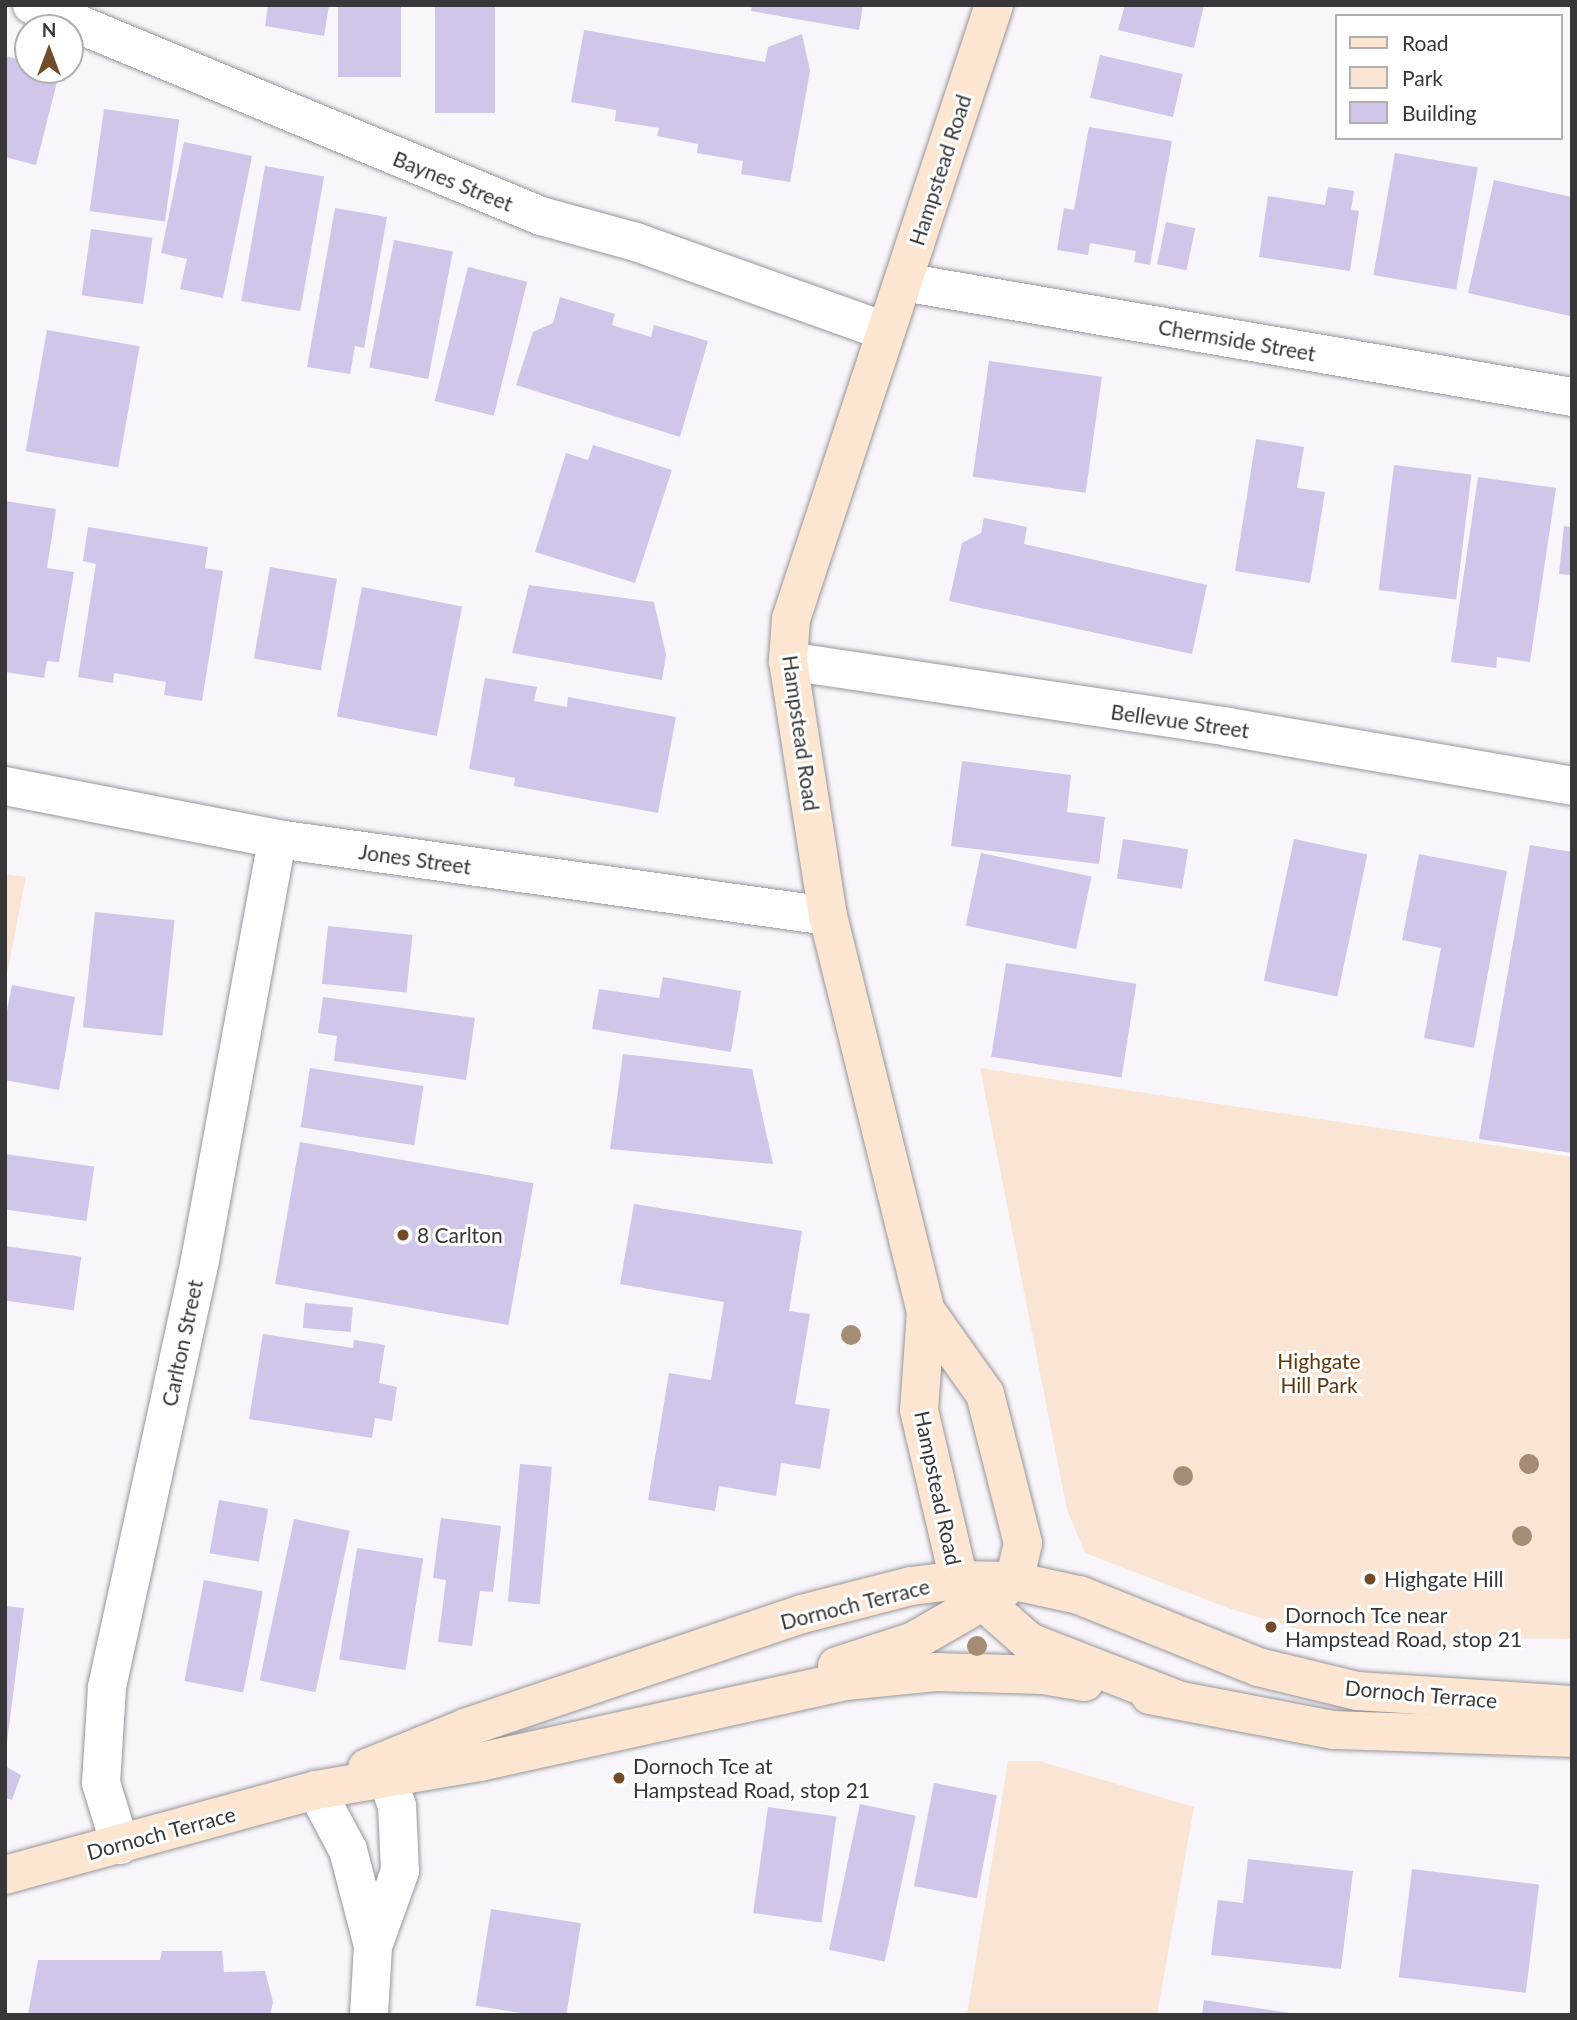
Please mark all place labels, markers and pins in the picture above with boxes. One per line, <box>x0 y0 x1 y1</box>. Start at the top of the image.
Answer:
place label: 8 Carlton <box>417 1222 503 1248</box>
marker: 8 Carlton <box>395 1227 411 1243</box>
place label: Highgate Hill <box>1384 1566 1504 1592</box>
marker: Highgate Hill <box>1362 1571 1378 1587</box>
place label: Dornoch Tce near Hampstead Road, stop 21 <box>1285 1602 1522 1652</box>
marker: Dornoch Tce near Hampstead Road, stop 21 <box>1263 1619 1279 1635</box>
place label: Dornoch Tce at Hampstead Road, stop 21 <box>633 1753 870 1803</box>
marker: Dornoch Tce at Hampstead Road, stop 21 <box>611 1770 627 1786</box>

